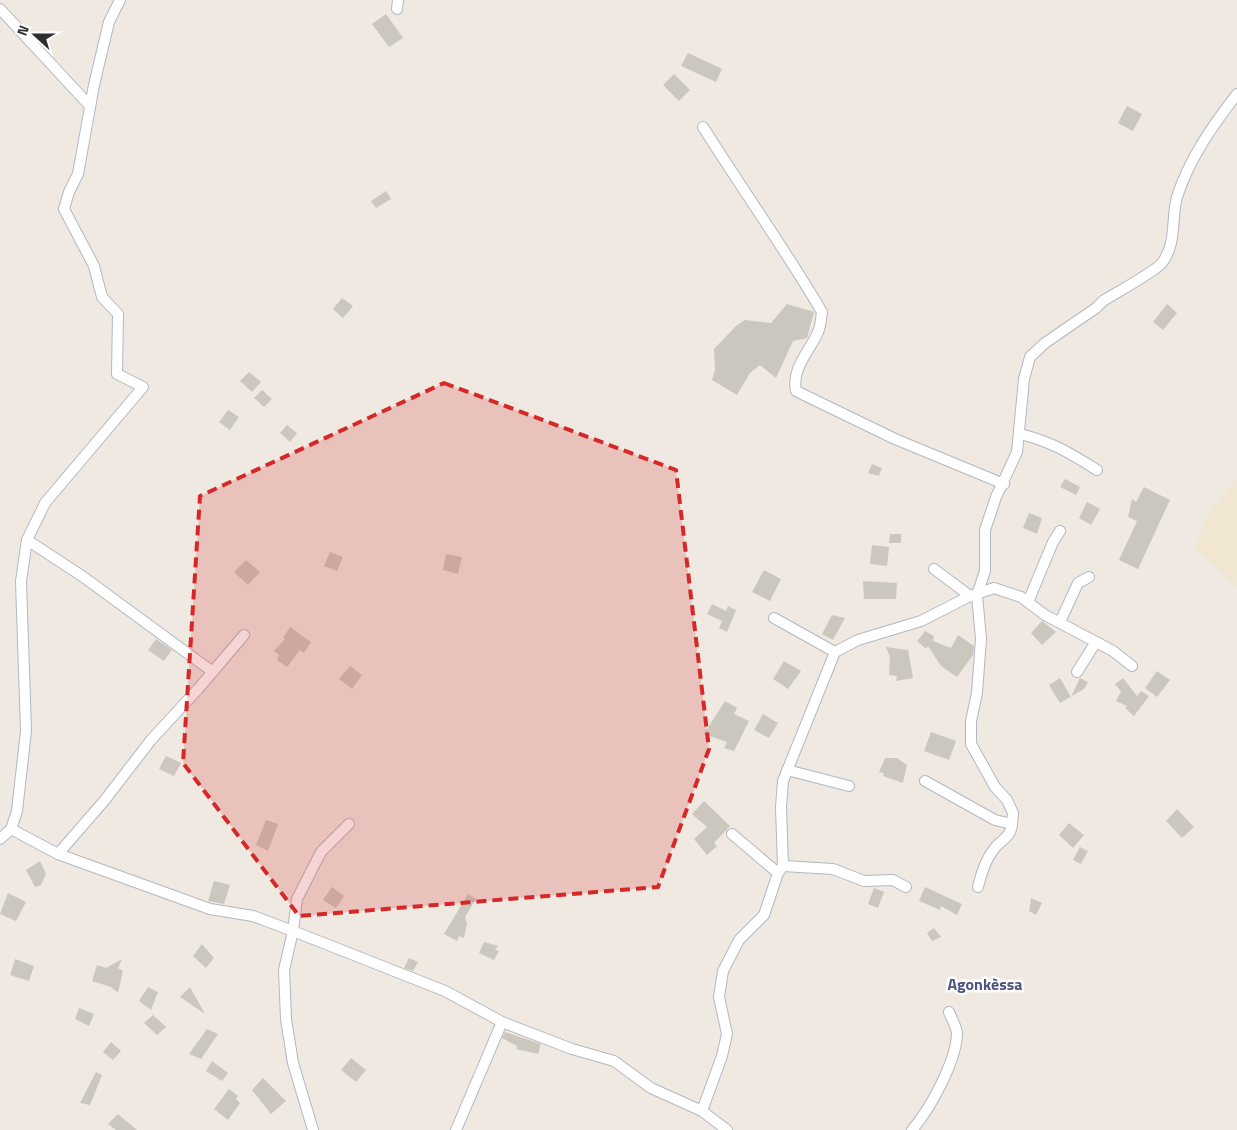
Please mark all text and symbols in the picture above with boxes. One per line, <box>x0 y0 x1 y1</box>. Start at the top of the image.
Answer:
north arrow <box>10 10 60 60</box>
text: N <box>11 22 34 38</box>
district label: Agonkèssa <box>948 972 1022 996</box>

